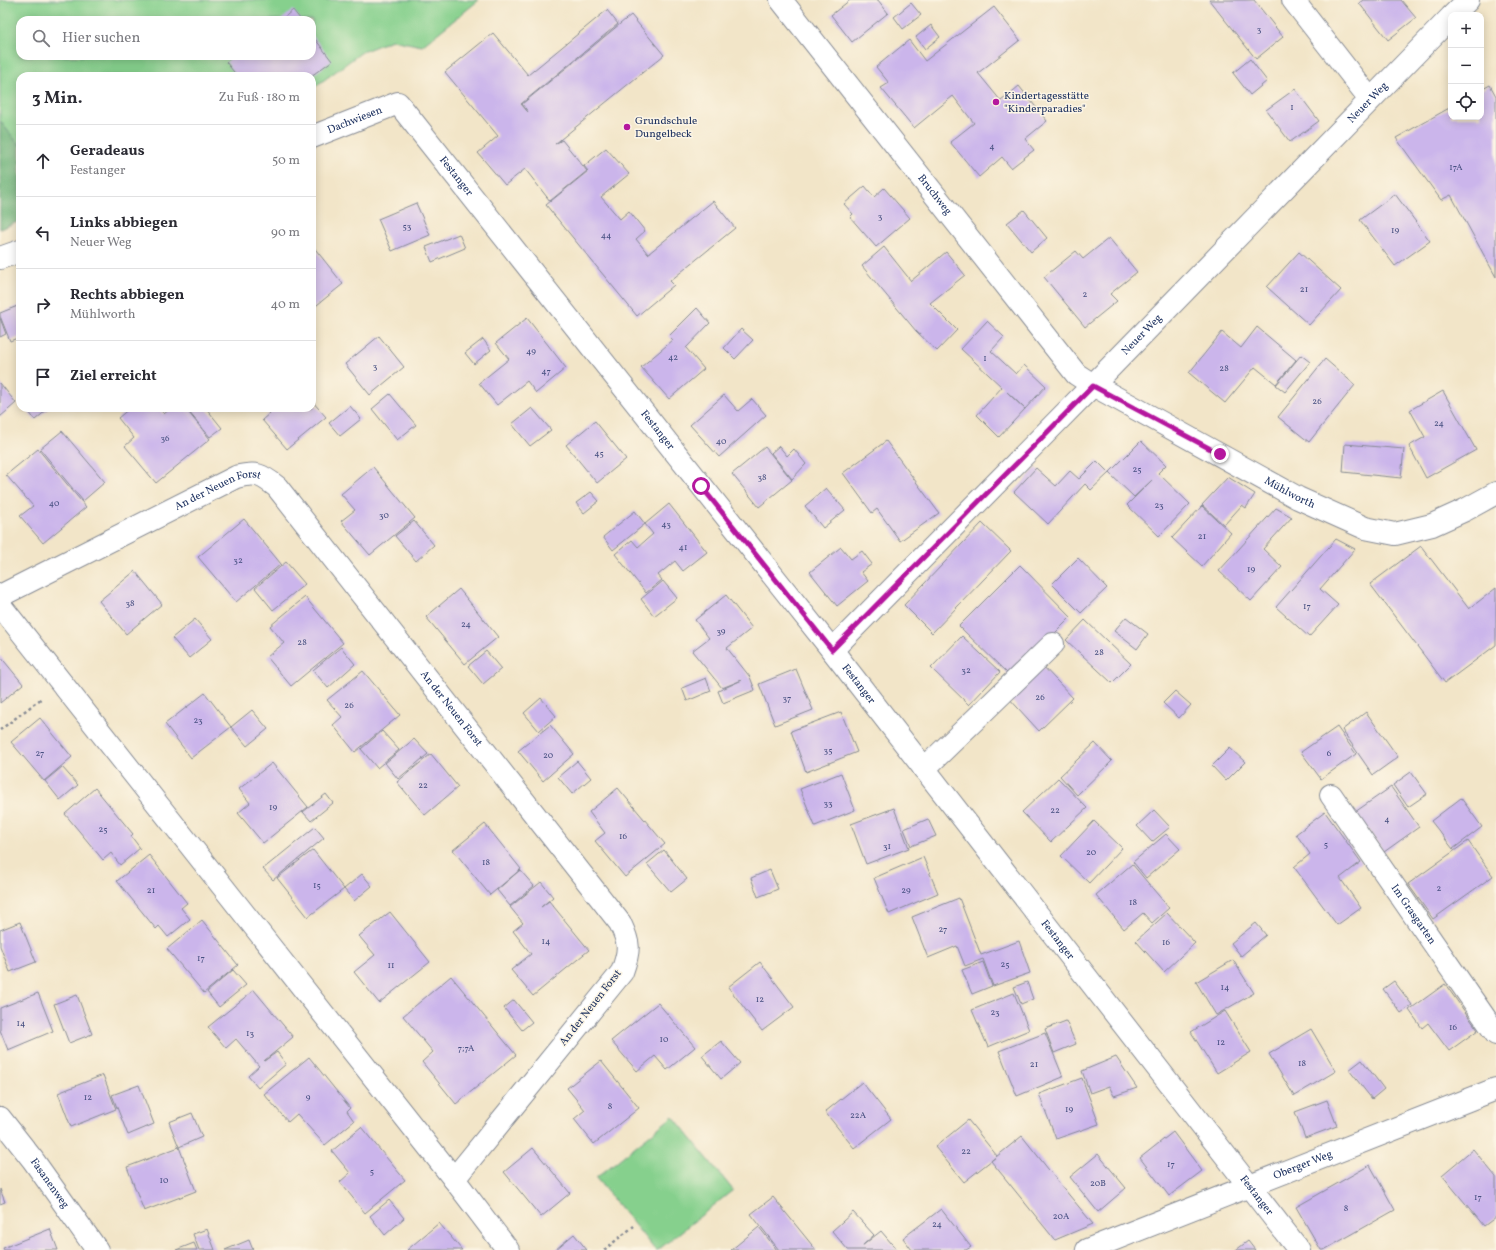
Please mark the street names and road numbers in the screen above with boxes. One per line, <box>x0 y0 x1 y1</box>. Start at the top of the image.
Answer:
street label: Neuer Weg <box>1344 78 1392 127</box>
street label: Dachwiesen <box>325 102 385 138</box>
street label: Festanger <box>436 153 477 200</box>
street label: Bruchweg <box>914 171 955 218</box>
street label: Neuer Weg <box>1118 311 1166 359</box>
street label: Festanger <box>637 407 678 453</box>
street label: An der Neuen Forst <box>172 467 263 514</box>
street label: Mühlworth <box>1262 473 1318 512</box>
street label: Festanger <box>838 661 879 708</box>
street label: An der Neuen Forst <box>417 667 486 750</box>
street label: Im Grasgarten <box>1387 881 1440 948</box>
street label: Festanger <box>1037 917 1078 963</box>
street label: An der Neuen Forst <box>556 967 626 1049</box>
street label: Oberger Weg <box>1271 1147 1335 1183</box>
street label: Fasanenweg <box>27 1155 73 1212</box>
street label: Festanger <box>1236 1172 1277 1219</box>

